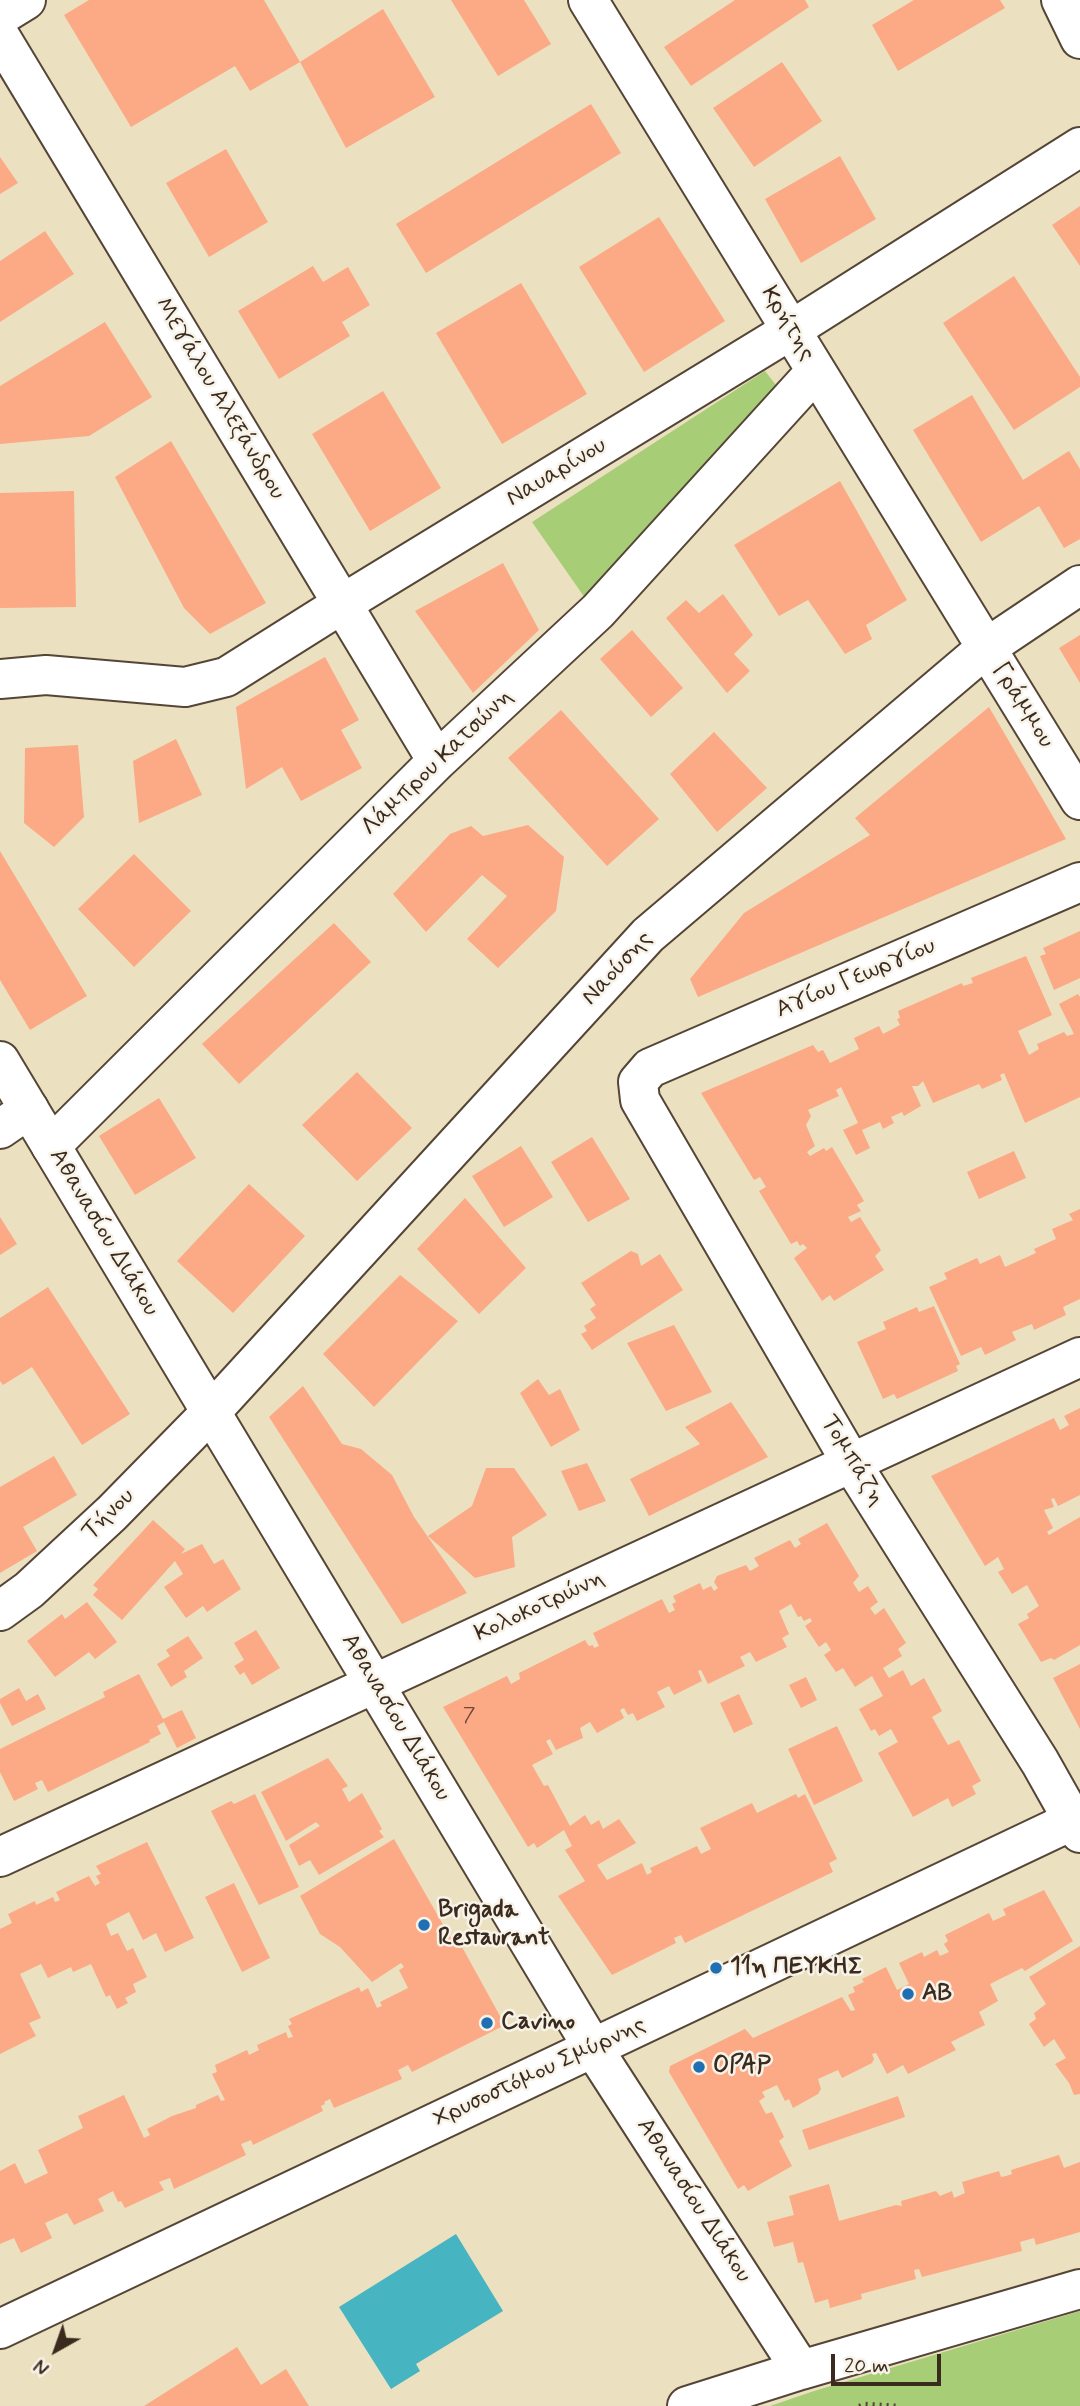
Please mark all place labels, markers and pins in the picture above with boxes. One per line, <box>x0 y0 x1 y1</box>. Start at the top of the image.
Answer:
place label: Brigada Restaurant <box>438 1897 550 1953</box>
marker: Brigada Restaurant <box>416 1917 432 1933</box>
place label: 11η ΠΕΥΚΗΣ <box>730 1954 863 1982</box>
marker: 11η ΠΕΥΚΗΣ <box>708 1960 724 1976</box>
place label: ΑΒ <box>922 1980 953 2008</box>
marker: ΑΒ <box>900 1986 916 2002</box>
place label: Cavino <box>501 2009 575 2037</box>
marker: Cavino <box>479 2015 495 2031</box>
place label: OPAP <box>713 2053 771 2081</box>
marker: OPAP <box>691 2059 707 2075</box>

